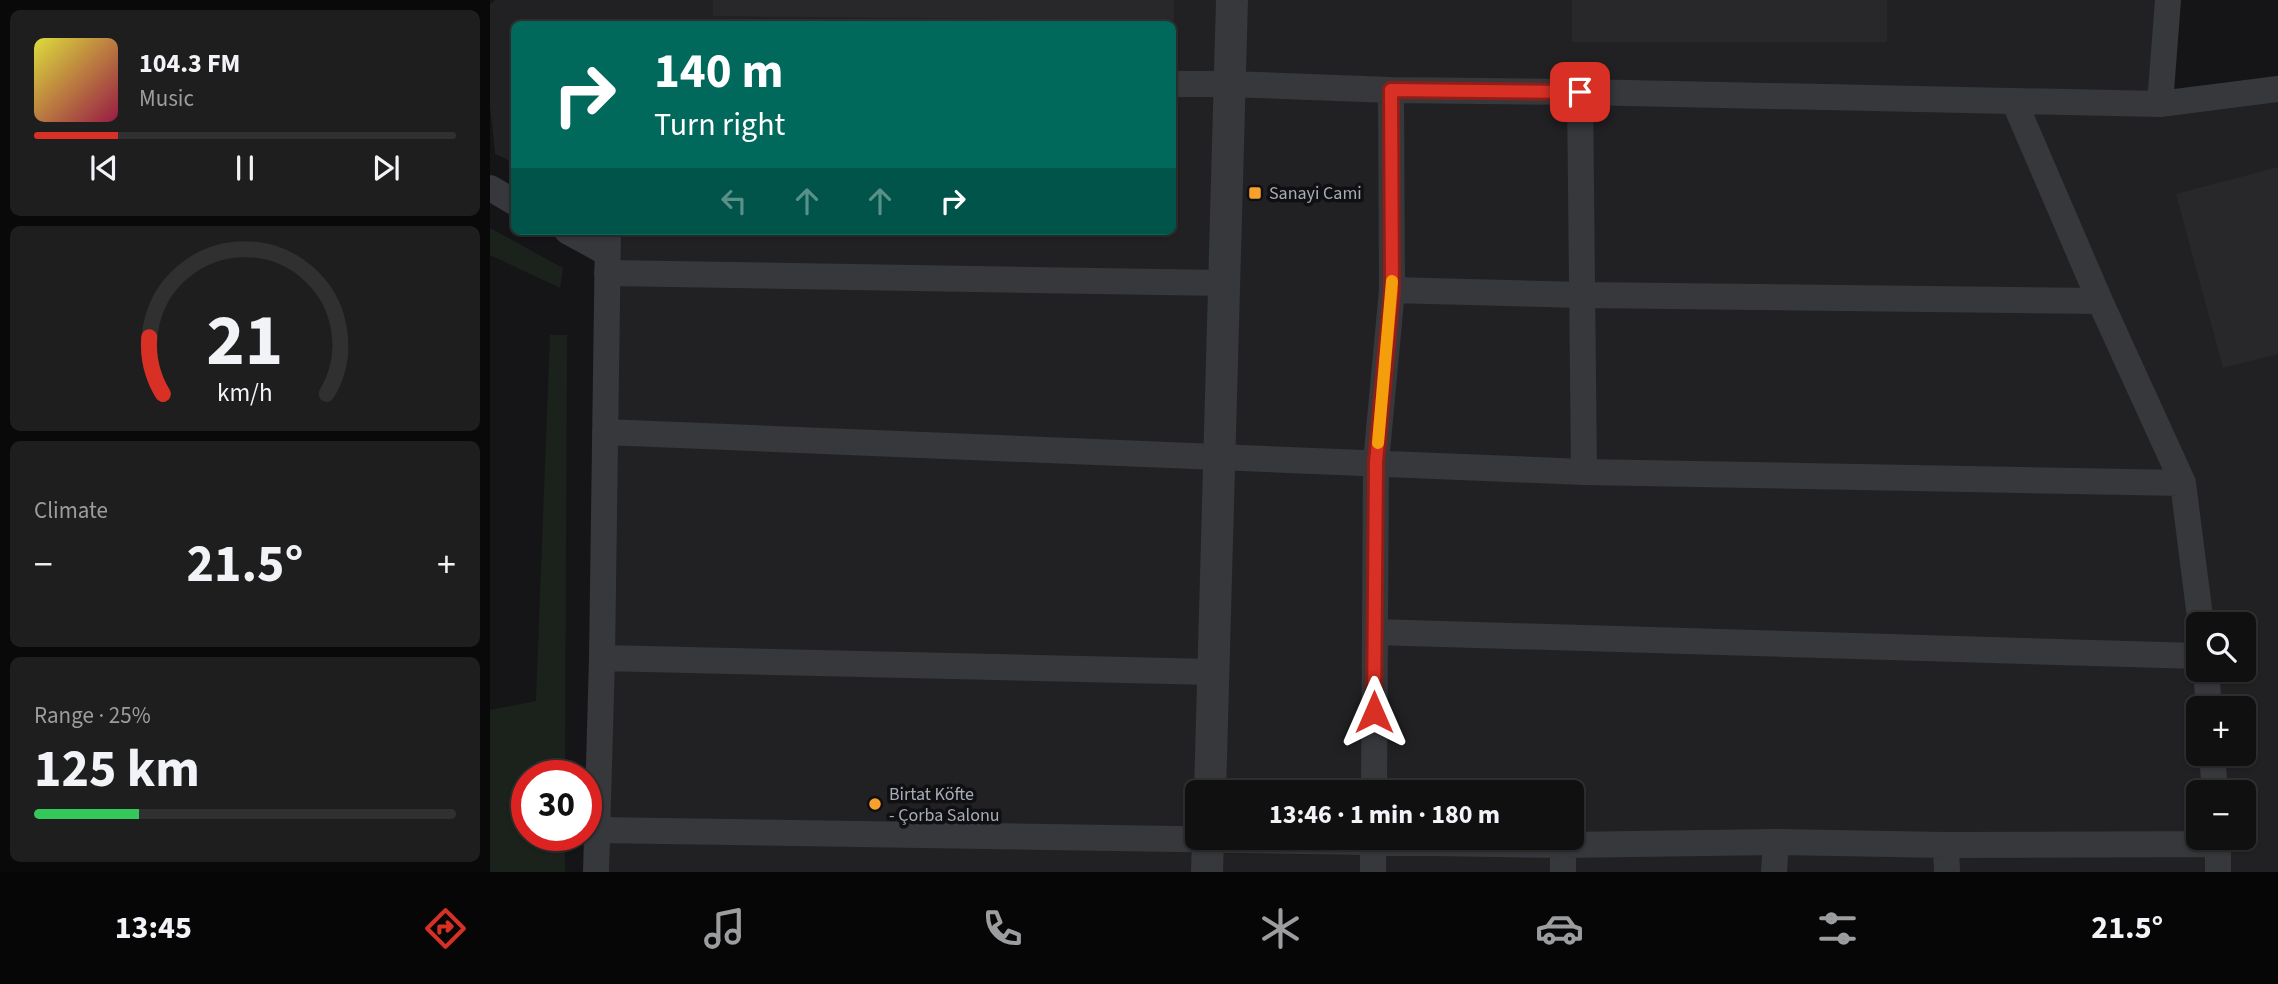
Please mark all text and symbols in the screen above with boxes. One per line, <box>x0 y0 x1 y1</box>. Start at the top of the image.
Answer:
text: 140 m <box>654 37 783 107</box>
text: 104.3 FM <box>139 45 240 82</box>
icon: right <box>539 49 630 140</box>
pin <box>1550 62 1610 122</box>
icon: arrive <box>1561 73 1599 111</box>
text: Music <box>139 82 194 115</box>
text: Turn right <box>654 102 785 148</box>
icon: previous <box>85 149 123 187</box>
icon: pause <box>226 149 264 187</box>
icon: next <box>367 149 405 187</box>
place label: Sanayi Cami <box>1269 181 1362 206</box>
icon: left <box>715 182 753 220</box>
icon: ahead <box>788 182 826 220</box>
icon: ahead <box>861 182 899 220</box>
icon: right <box>934 182 972 220</box>
marker: Sanayi Cami <box>1247 185 1263 201</box>
text: 21 <box>207 290 283 394</box>
text: km/h <box>217 375 273 411</box>
text: Climate <box>34 494 108 527</box>
text: 21.5° <box>187 528 303 602</box>
text: − <box>34 538 53 592</box>
text: + <box>437 538 456 592</box>
map controls <box>2186 612 2256 850</box>
button: search <box>2186 612 2256 682</box>
position arrow <box>1337 675 1411 749</box>
button: + <box>2186 696 2256 766</box>
text: Range · 25% <box>34 699 151 732</box>
text: 125 km <box>34 733 200 807</box>
speed limit sign: 30 <box>511 760 602 851</box>
button: − <box>2186 780 2256 850</box>
place label: Birtat Köfte - Çorba Salonu <box>889 782 1000 828</box>
marker: Birtat Köfte - Çorba Salonu <box>867 796 883 812</box>
text: 13:46 · 1 min · 180 m <box>1269 796 1500 833</box>
icon: directions <box>421 904 470 953</box>
icon: music <box>700 904 749 953</box>
icon: phone <box>978 904 1027 953</box>
icon: climate <box>1256 904 1305 953</box>
icon: car <box>1535 904 1584 953</box>
icon: filters <box>1813 904 1862 953</box>
text: 13:45 <box>115 905 192 951</box>
text: 21.5° <box>2091 905 2163 951</box>

